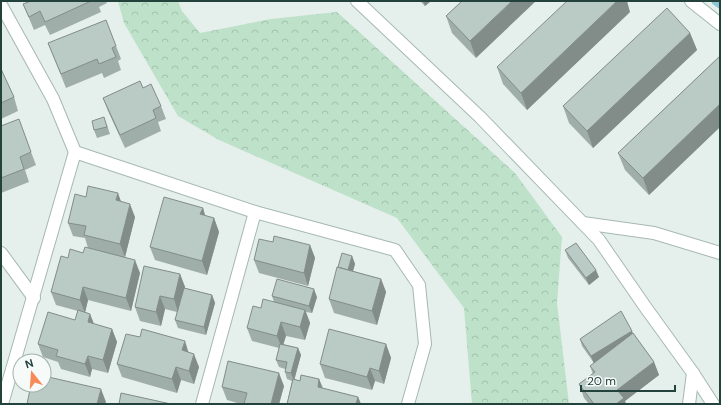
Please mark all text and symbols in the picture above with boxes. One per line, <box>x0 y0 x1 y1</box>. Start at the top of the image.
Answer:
north arrow <box>12 353 52 393</box>
text: N <box>23 356 35 371</box>
scale bar <box>581 367 675 393</box>
text: 20 m <box>587 373 616 389</box>

